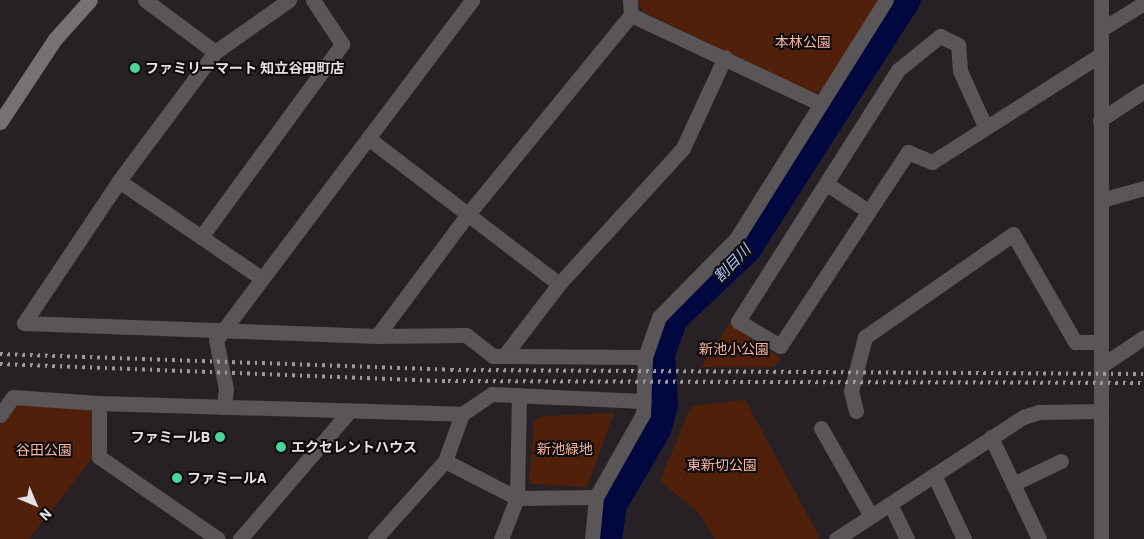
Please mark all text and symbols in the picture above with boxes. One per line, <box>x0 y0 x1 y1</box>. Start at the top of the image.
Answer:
park label: 本林公園 <box>775 34 831 50</box>
place label: ファミリーマート 知立谷田町店 <box>145 60 344 76</box>
marker: ファミリーマート 知立谷田町店 <box>129 62 141 74</box>
water label: 割目川 <box>710 241 754 285</box>
park label: 新池小公園 <box>699 341 769 357</box>
place label: ファミールB <box>131 429 210 445</box>
marker: ファミールB <box>214 431 226 443</box>
place label: エクセレントハウス <box>291 439 417 455</box>
marker: エクセレントハウス <box>275 441 287 453</box>
park label: 新池緑地 <box>537 441 593 457</box>
park label: 谷田公園 <box>16 442 72 458</box>
park label: 東新切公園 <box>687 457 757 473</box>
place label: ファミールA <box>187 470 267 486</box>
marker: ファミールA <box>171 472 183 484</box>
north arrow <box>10 479 60 529</box>
text: N <box>36 505 56 525</box>

